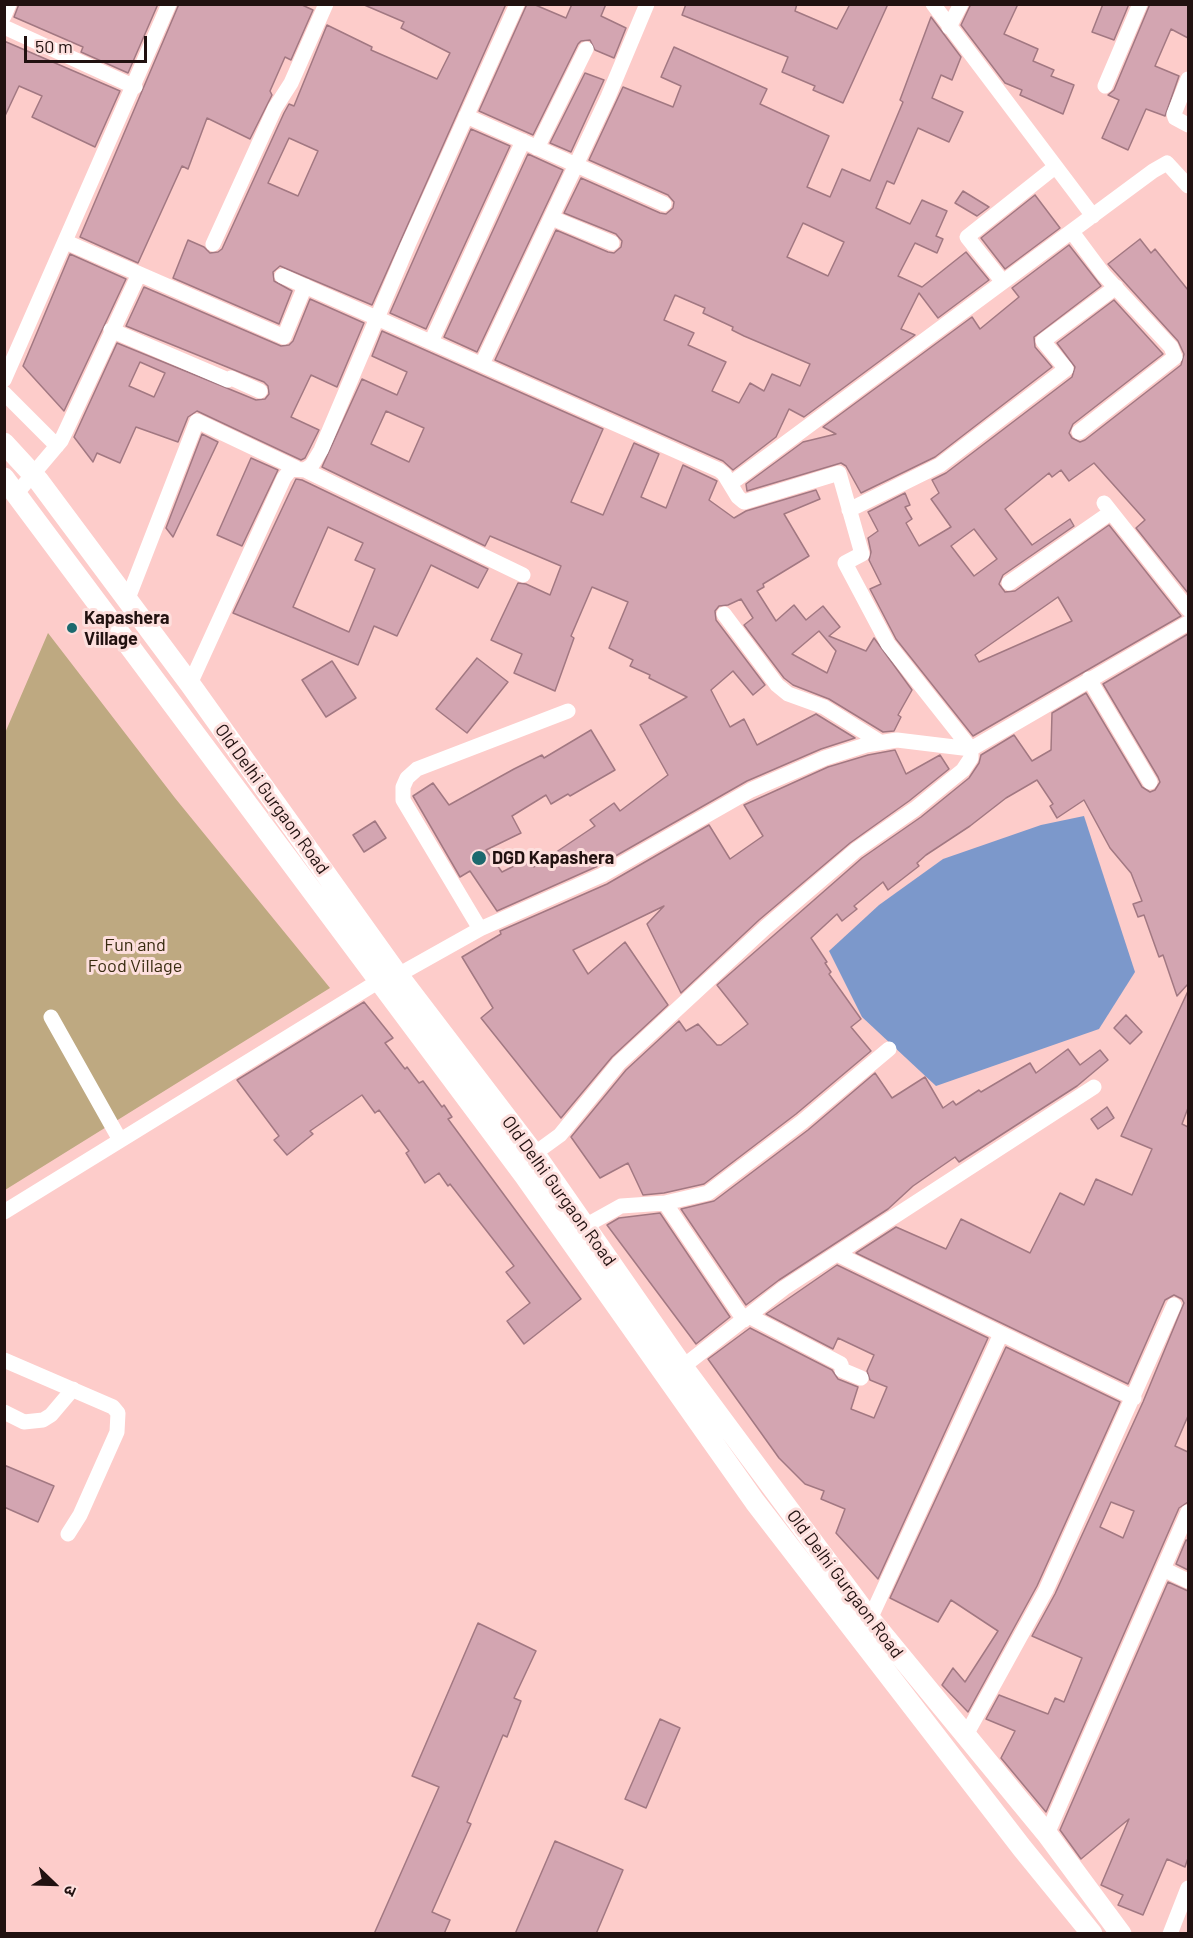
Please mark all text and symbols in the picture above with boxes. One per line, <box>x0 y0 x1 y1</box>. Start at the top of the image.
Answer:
scale bar <box>27 24 150 62</box>
text: 50 m <box>35 35 73 57</box>
place label: Kapashera Village <box>84 607 169 650</box>
marker: Kapashera Village <box>65 621 79 635</box>
street label: Old Delhi Gurgaon Road <box>210 720 334 878</box>
place label: DGD Kapashera <box>492 847 614 869</box>
marker: DGD Kapashera <box>470 849 488 867</box>
park label: Fun and Food Village <box>88 934 182 976</box>
street label: Old Delhi Gurgaon Road <box>497 1112 621 1270</box>
street label: Old Delhi Gurgaon Road <box>782 1506 908 1662</box>
north arrow <box>24 1854 84 1914</box>
text: उ <box>60 1883 82 1899</box>

